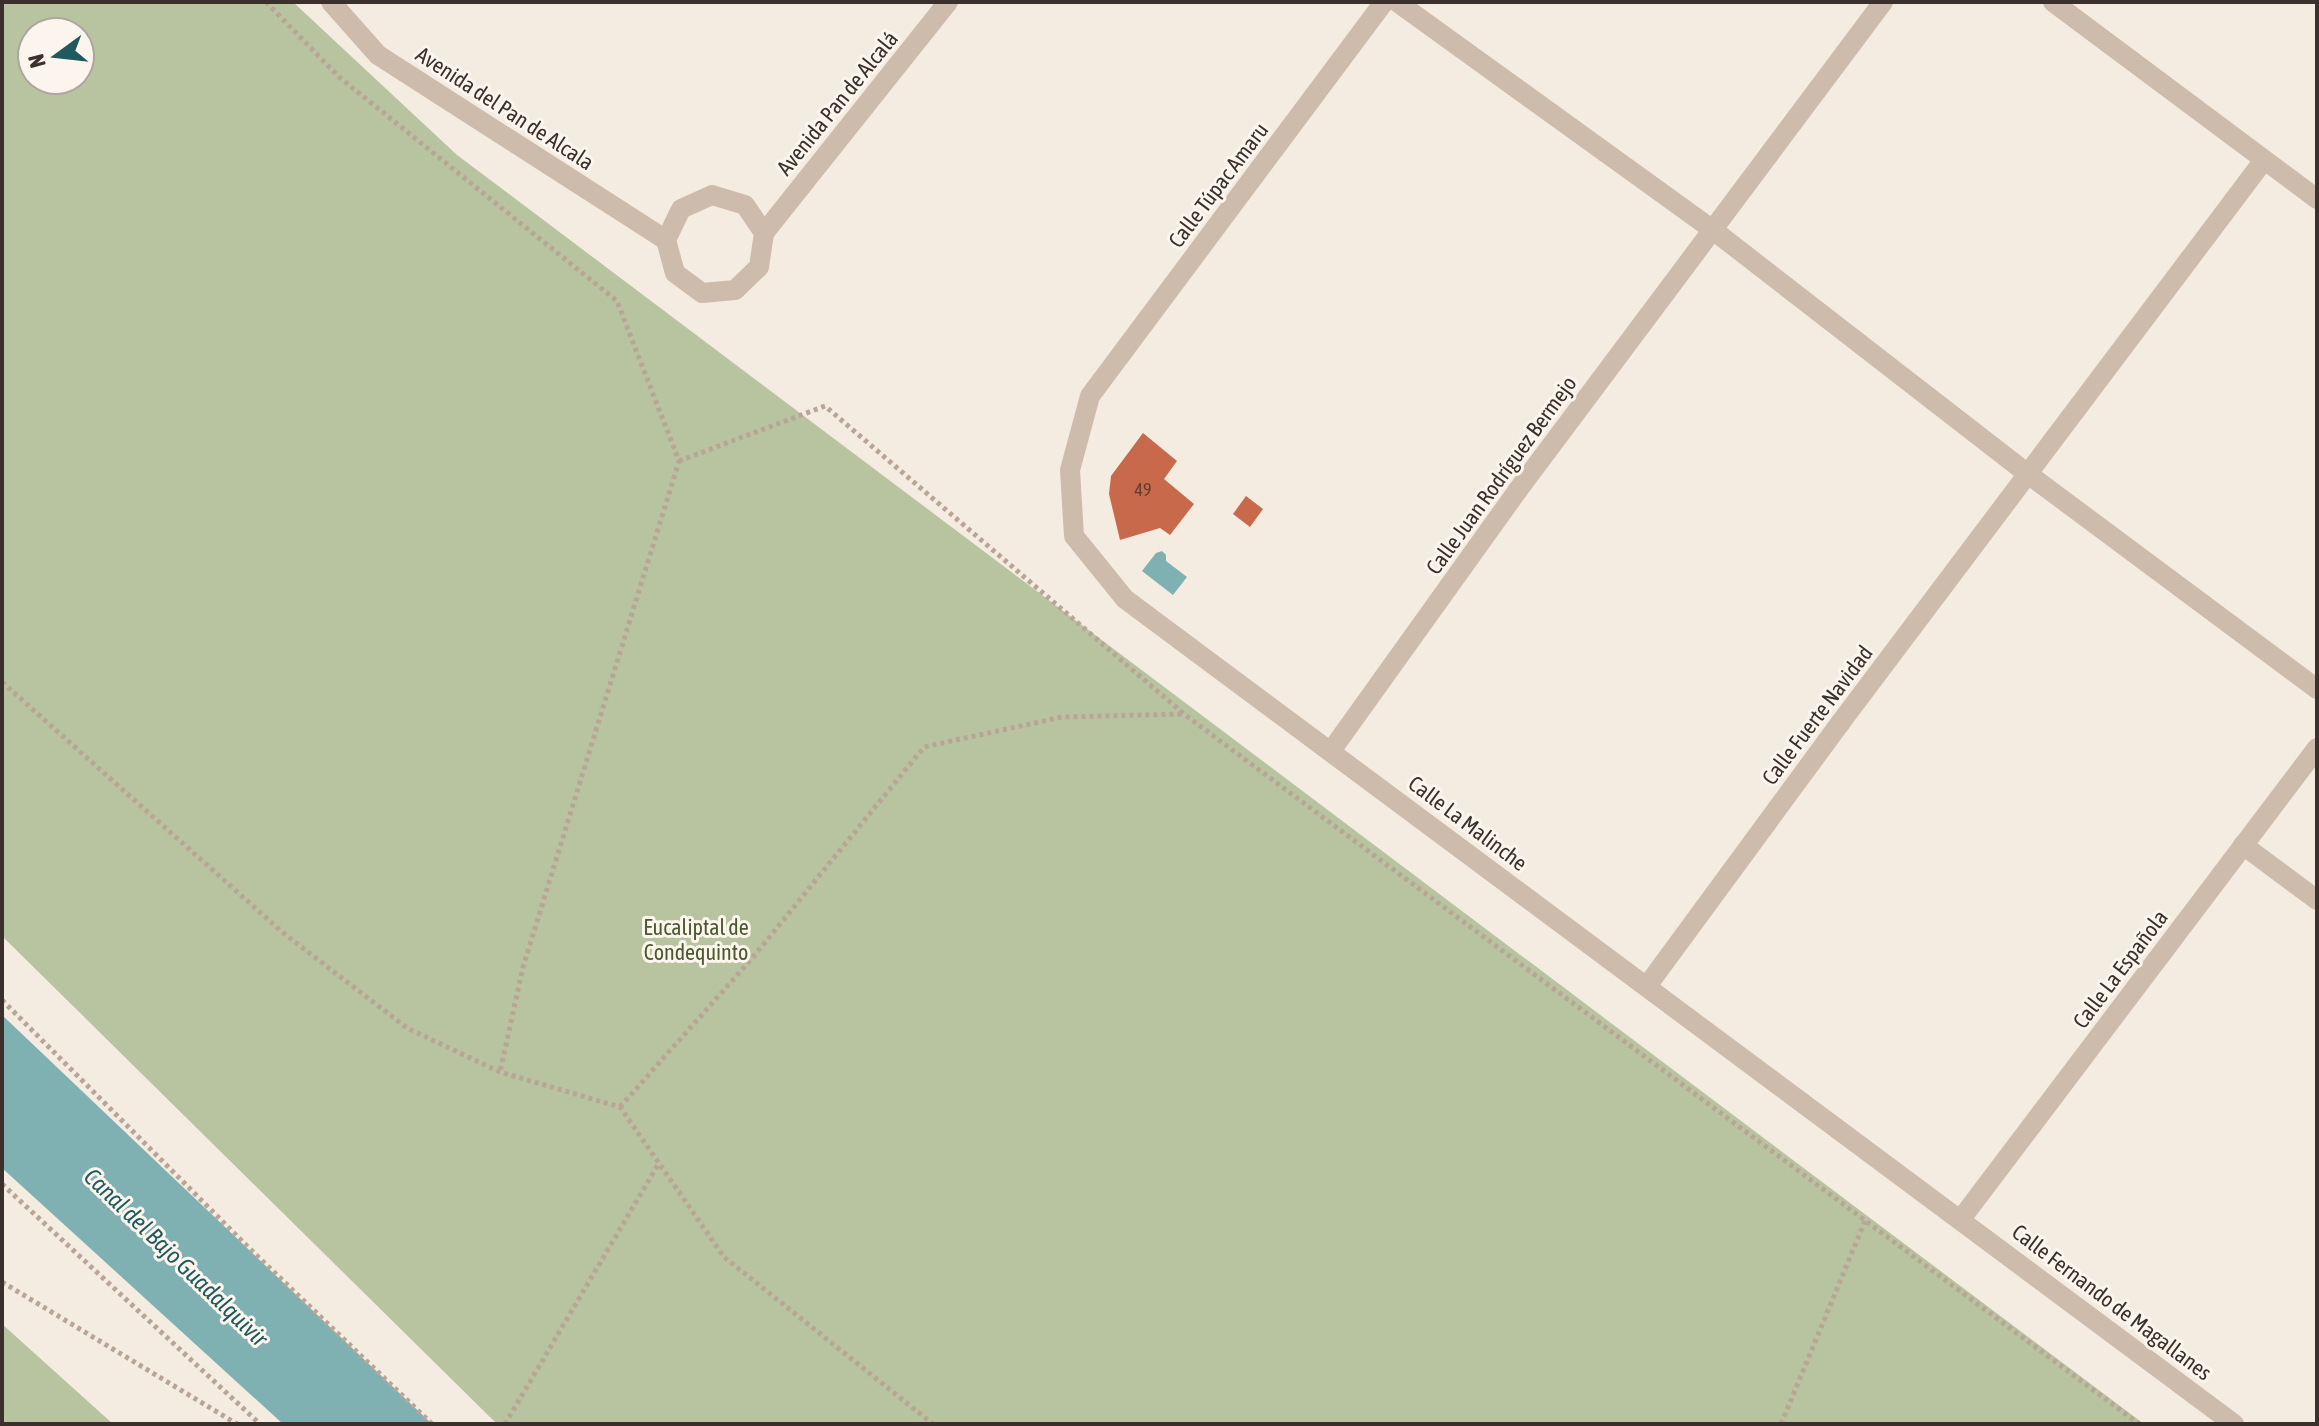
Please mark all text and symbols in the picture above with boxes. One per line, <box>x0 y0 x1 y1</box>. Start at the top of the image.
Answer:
north arrow <box>16 16 96 96</box>
street label: Avenida Pan de Alcalá <box>771 26 903 180</box>
street label: Avenida del Pan de Alcala <box>411 41 599 175</box>
text: N <box>22 52 51 71</box>
street label: Calle Túpac Amaru <box>1163 117 1273 253</box>
street label: Calle Juan Rodríguez Bermejo <box>1420 371 1582 579</box>
house number: 49 <box>1135 479 1151 500</box>
street label: Calle Fuerte Navidad <box>1756 640 1878 790</box>
street label: Calle La Malinche <box>1404 770 1532 876</box>
street label: Calle La Española <box>2067 905 2173 1033</box>
park label: Eucaliptal de Condequinto <box>643 914 749 965</box>
water label: Canal del Bajo Guadalquivir <box>79 1163 274 1352</box>
street label: Calle Fernando de Magallanes <box>2007 1219 2217 1386</box>

